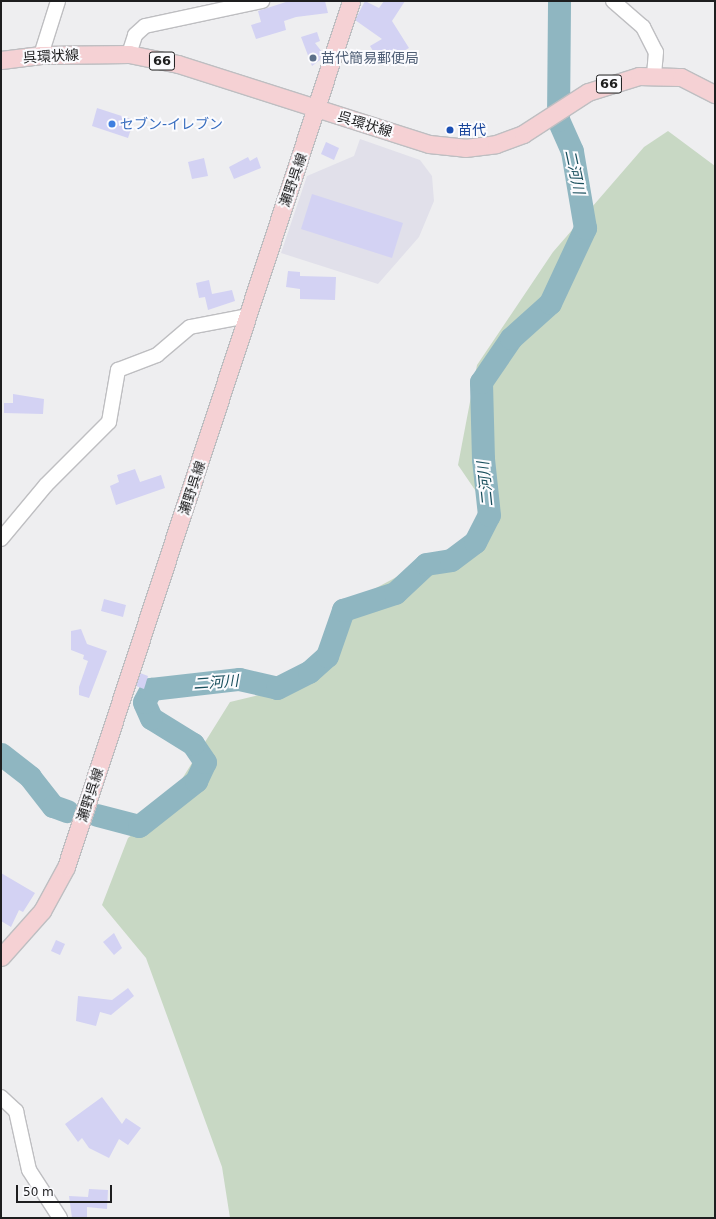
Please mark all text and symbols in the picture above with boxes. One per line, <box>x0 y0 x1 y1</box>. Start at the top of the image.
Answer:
street label: 呉環状線 <box>23 46 79 66</box>
road number: 66 <box>148 50 176 72</box>
place label: 苗代簡易郵便局 <box>321 50 419 66</box>
marker: 苗代簡易郵便局 <box>308 53 318 63</box>
road number: 66 <box>595 73 623 95</box>
street label: 呉環状線 <box>336 108 394 140</box>
place label: セブン-イレブン <box>120 116 223 132</box>
marker: セブン-イレブン <box>107 119 117 129</box>
place label: 苗代 <box>458 122 486 138</box>
marker: 苗代 <box>445 125 455 135</box>
water label: 二河川 <box>561 148 587 196</box>
street label: 瀬野呉線 <box>276 151 310 209</box>
street label: 瀬野呉線 <box>175 459 209 517</box>
water label: 二河川 <box>475 461 497 507</box>
water label: 二河川 <box>193 672 239 694</box>
street label: 瀬野呉線 <box>73 766 107 824</box>
scale bar <box>18 1177 114 1203</box>
text: 50 m <box>23 1185 54 1199</box>

